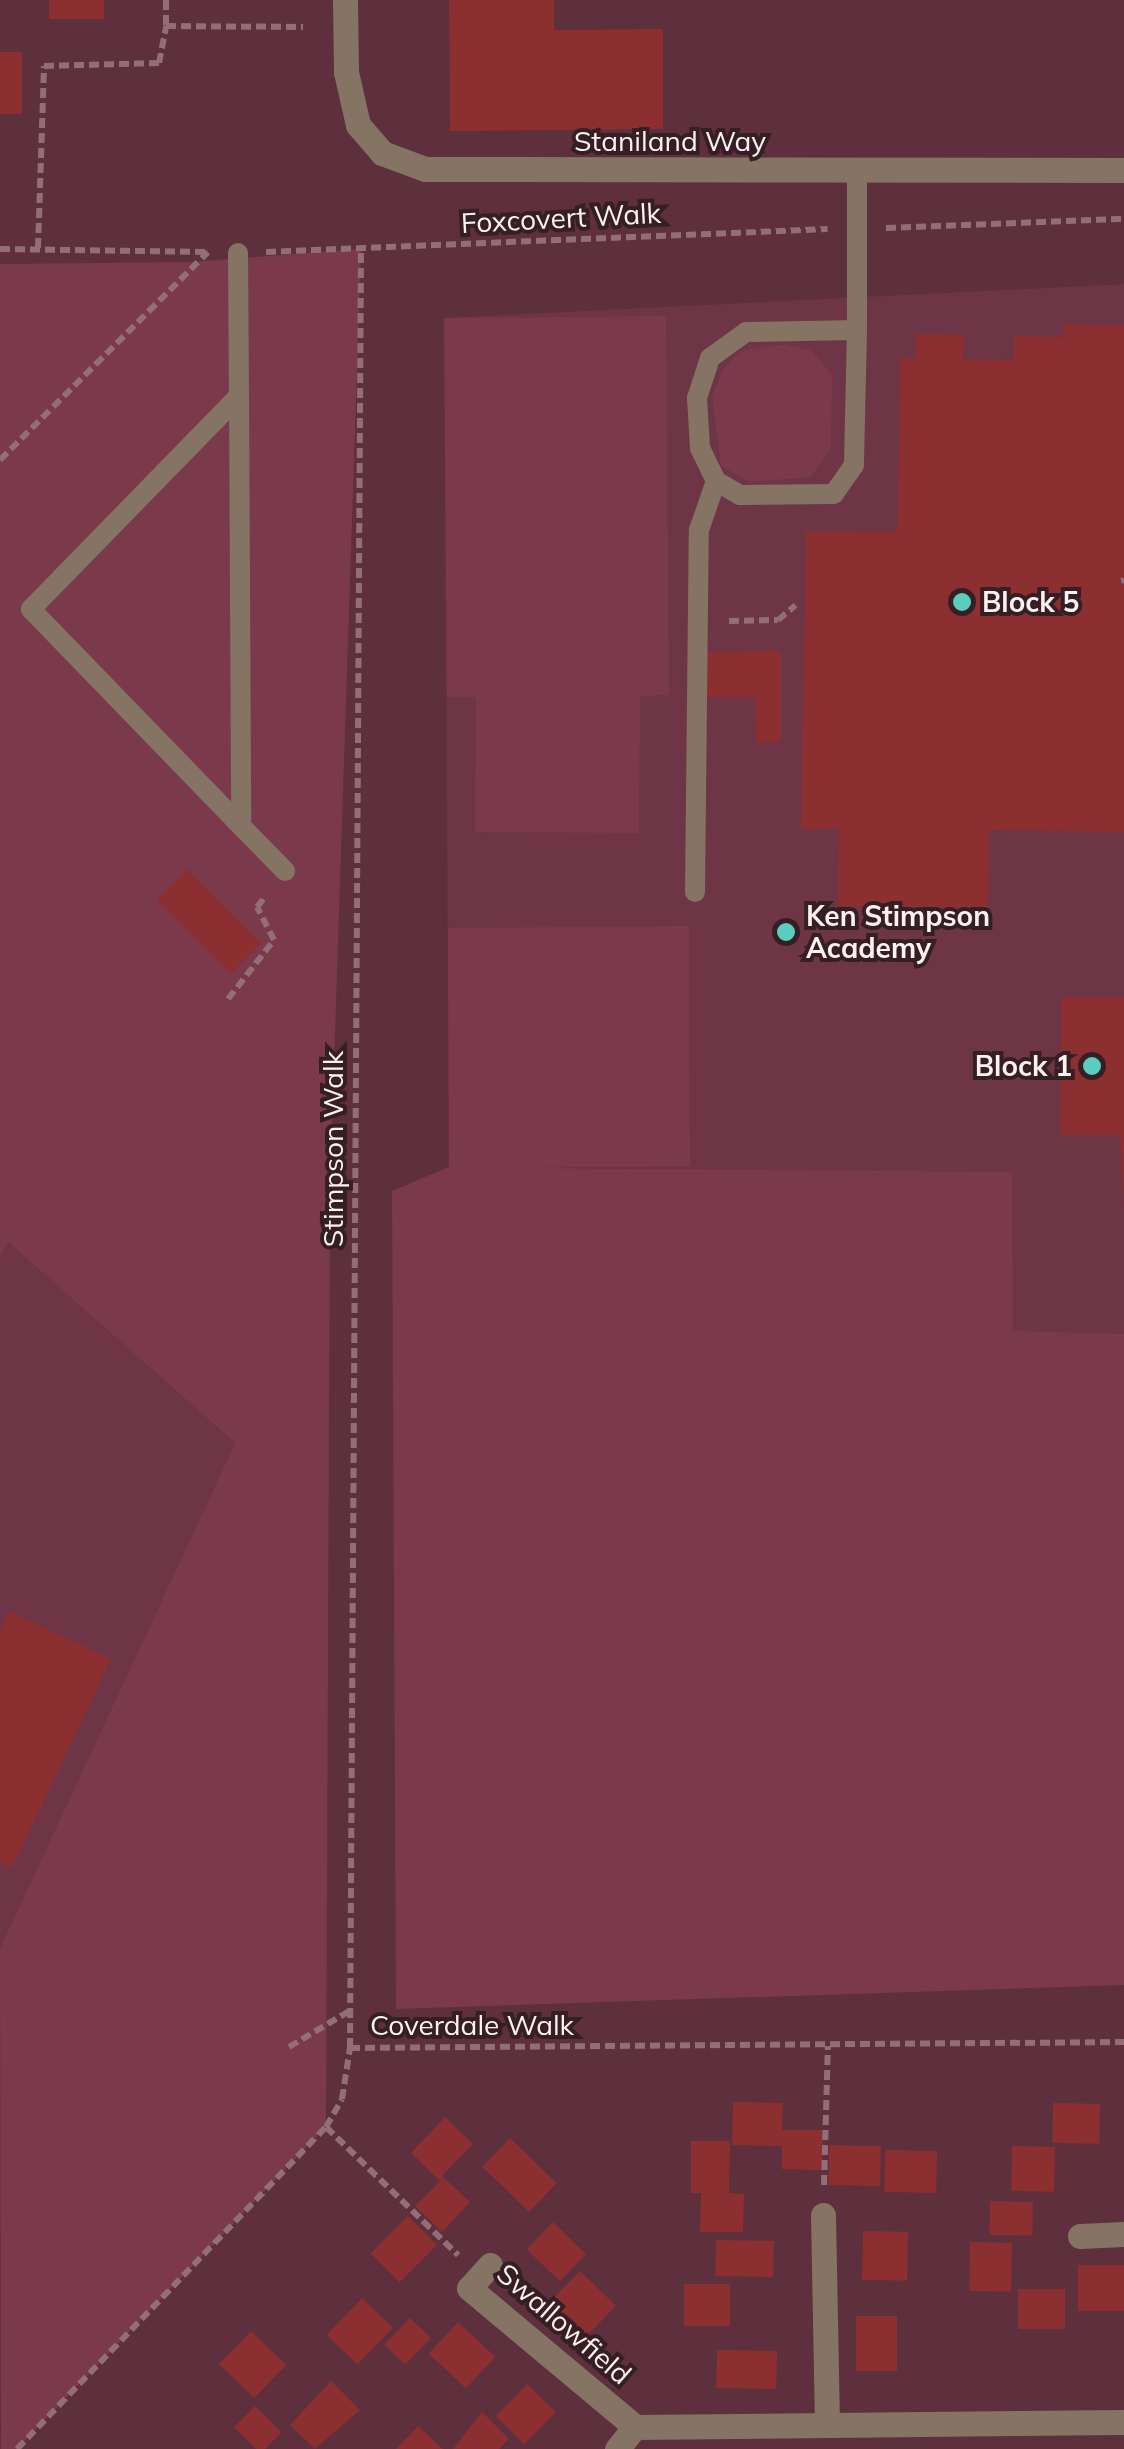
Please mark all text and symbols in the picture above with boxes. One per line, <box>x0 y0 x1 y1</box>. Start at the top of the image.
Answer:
street label: Staniland Way <box>574 124 766 158</box>
street label: Foxcovert Walk <box>460 196 662 240</box>
place label: Block 5 <box>982 585 1079 619</box>
marker: Block 5 <box>951 591 973 613</box>
place label: Ken Stimpson Academy <box>806 899 990 965</box>
marker: Ken Stimpson Academy <box>775 921 797 943</box>
place label: Block 1 <box>975 1049 1072 1083</box>
street label: Stimpson Walk <box>316 1051 350 1247</box>
marker: Block 1 <box>1081 1055 1103 1077</box>
street label: Coverdale Walk <box>370 2008 574 2042</box>
street label: Swallowfield <box>490 2257 638 2391</box>

